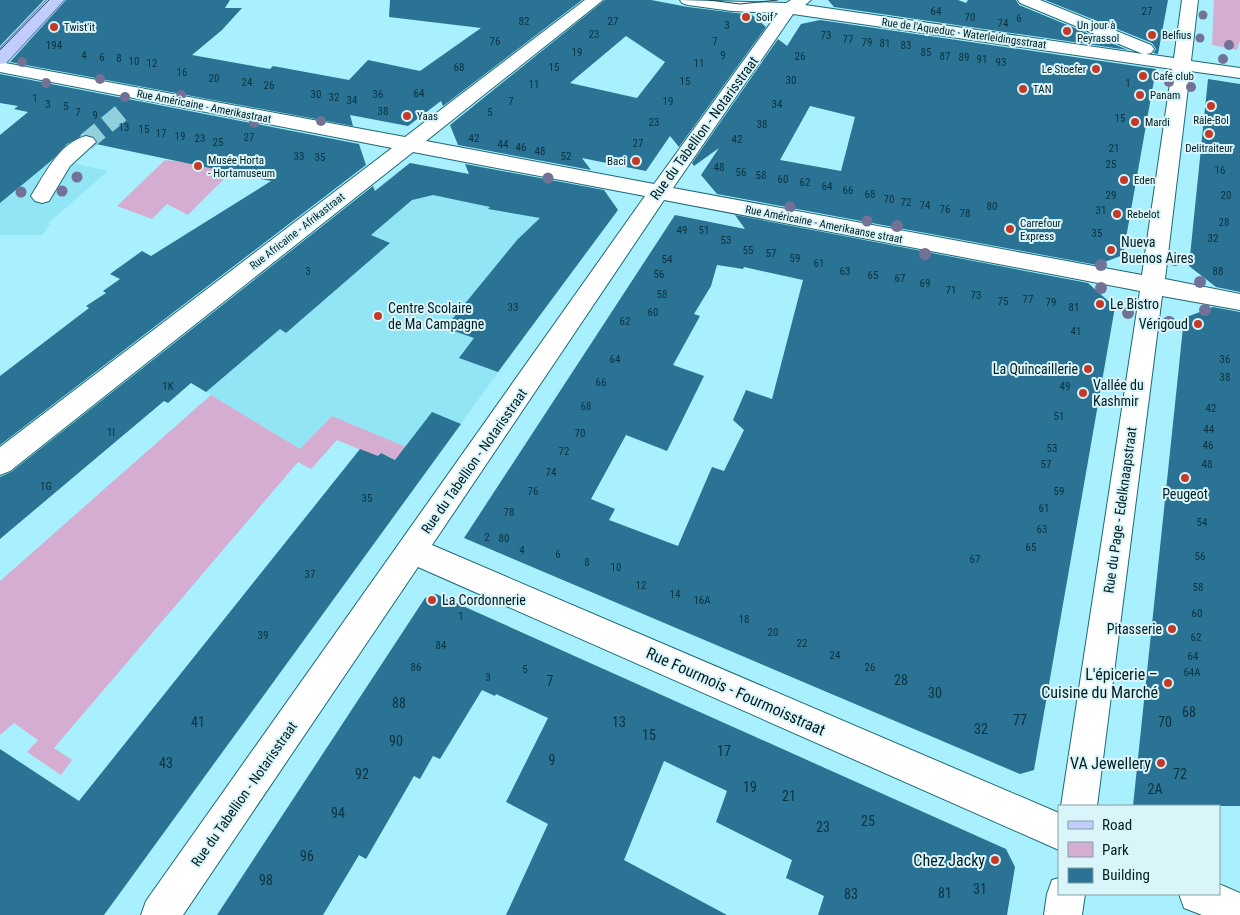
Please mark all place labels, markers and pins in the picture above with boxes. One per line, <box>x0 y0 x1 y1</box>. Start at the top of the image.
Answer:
marker: Soif <box>740 11 752 23</box>
place label: Soif <box>756 11 774 24</box>
place label: Un jour à Peyrassol <box>1077 19 1119 45</box>
marker: Twist'it <box>48 21 60 33</box>
place label: Twist'it <box>64 21 95 34</box>
marker: Un jour à Peyrassol <box>1061 25 1073 37</box>
marker: Belfius <box>1146 29 1158 41</box>
place label: Belfius <box>1162 29 1191 42</box>
place label: Le Stoefer <box>1042 63 1087 76</box>
marker: Le Stoefer <box>1090 63 1102 75</box>
marker: Café club <box>1137 70 1149 82</box>
place label: Café club <box>1153 70 1194 83</box>
marker: TAN <box>1017 83 1029 95</box>
place label: TAN <box>1033 83 1051 96</box>
marker: Panam <box>1134 89 1146 101</box>
place label: Panam <box>1150 89 1180 102</box>
marker: Râle-Bol <box>1205 100 1217 112</box>
marker: Yaas <box>401 110 413 122</box>
place label: Yaas <box>417 110 438 123</box>
place label: Râle-Bol <box>1193 114 1229 127</box>
marker: Mardi <box>1129 116 1141 128</box>
place label: Mardi <box>1145 116 1170 129</box>
marker: Delitraiteur <box>1203 128 1215 140</box>
place label: Delitraiteur <box>1185 142 1234 155</box>
place label: Musée Horta - Hortamuseum <box>208 154 275 180</box>
place label: Baci <box>607 155 626 168</box>
marker: Baci <box>630 155 642 167</box>
marker: Musée Horta - Hortamuseum <box>192 160 204 172</box>
marker: Eden <box>1118 174 1130 186</box>
place label: Eden <box>1134 174 1155 187</box>
marker: Rebelot <box>1111 208 1123 220</box>
place label: Rebelot <box>1127 208 1160 221</box>
place label: Carrefour Express <box>1020 217 1062 243</box>
marker: Carrefour Express <box>1004 223 1016 235</box>
place label: Nueva Buenos Aires <box>1121 234 1194 266</box>
marker: Nueva Buenos Aires <box>1105 244 1117 256</box>
place label: Le Bistro <box>1110 296 1159 312</box>
marker: Le Bistro <box>1094 298 1106 310</box>
place label: Centre Scolaire de Ma Campagne <box>388 300 485 332</box>
marker: Centre Scolaire de Ma Campagne <box>372 310 384 322</box>
place label: Vérigoud <box>1139 316 1188 332</box>
marker: Vérigoud <box>1192 318 1204 330</box>
place label: La Quincaillerie <box>993 361 1078 377</box>
marker: La Quincaillerie <box>1082 363 1094 375</box>
place label: Vallée du Kashmir <box>1093 377 1144 409</box>
marker: Vallée du Kashmir <box>1077 387 1089 399</box>
marker: Peugeot <box>1179 472 1191 484</box>
place label: Peugeot <box>1162 486 1208 502</box>
place label: La Cordonnerie <box>442 592 526 608</box>
marker: La Cordonnerie <box>426 594 438 606</box>
place label: Pitasserie <box>1107 621 1162 637</box>
marker: Pitasserie <box>1166 623 1178 635</box>
place label: L'épicerie – Cuisine du Marché <box>1041 665 1158 702</box>
marker: L'épicerie – Cuisine du Marché <box>1162 677 1174 689</box>
place label: VA Jewellery <box>1070 754 1151 773</box>
marker: VA Jewellery <box>1155 757 1167 769</box>
place label: Chez Jacky <box>913 851 985 870</box>
marker: Chez Jacky <box>989 854 1001 866</box>

